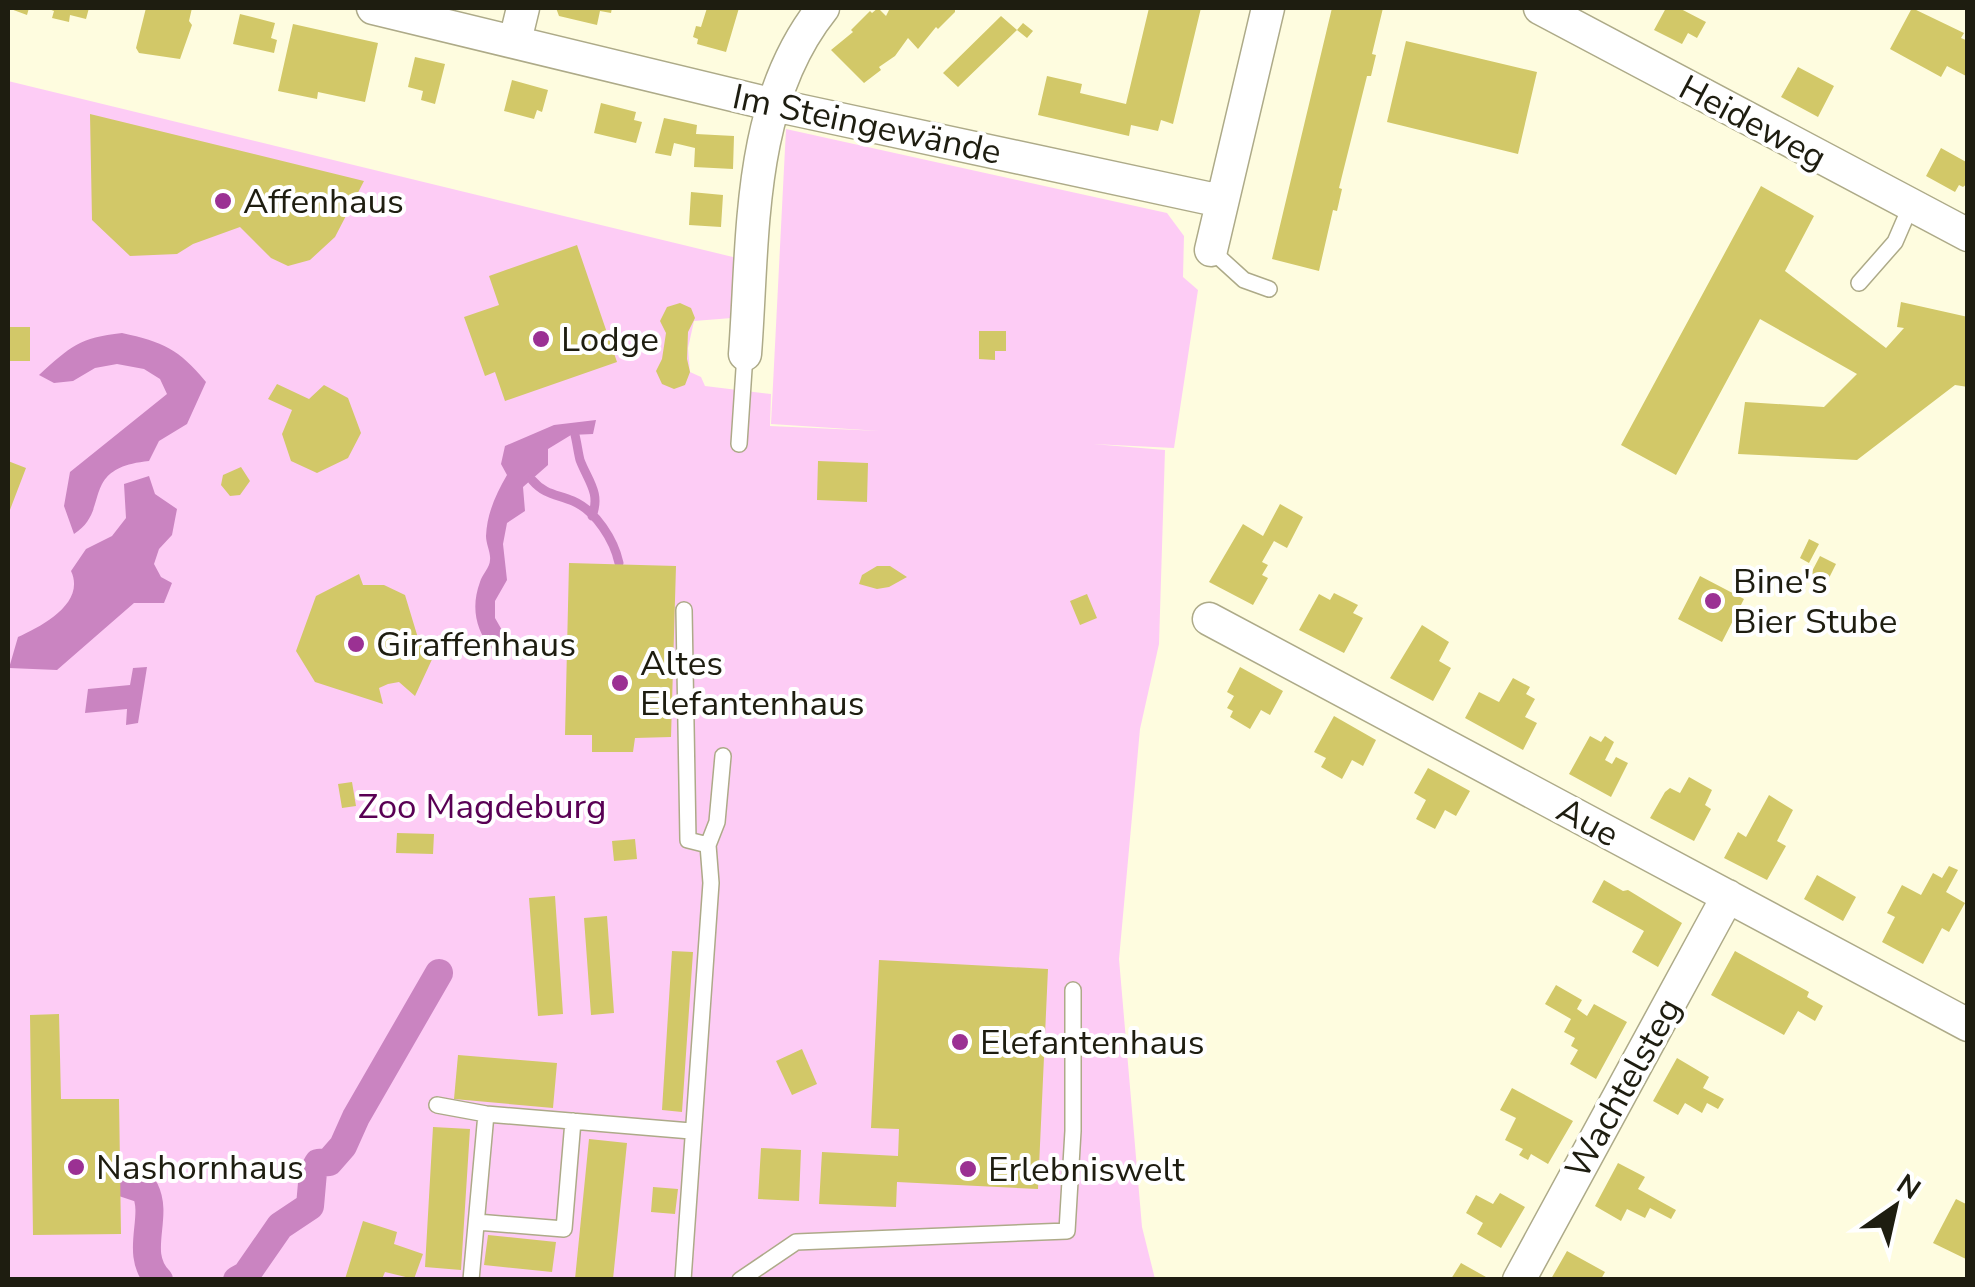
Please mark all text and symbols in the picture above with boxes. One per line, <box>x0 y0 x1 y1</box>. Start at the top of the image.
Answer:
street label: Heideweg <box>1671 64 1835 181</box>
street label: Im Steingewände <box>728 73 1006 176</box>
place label: Affenhaus <box>243 178 404 225</box>
marker: Affenhaus <box>212 190 234 212</box>
place label: Lodge <box>561 316 659 363</box>
marker: Lodge <box>530 328 552 350</box>
place label: Bine's Bier Stube <box>1733 558 1897 645</box>
marker: Bine's Bier Stube <box>1702 590 1724 612</box>
place label: Giraffenhaus <box>376 621 576 668</box>
marker: Giraffenhaus <box>345 633 367 655</box>
place label: Altes Elefantenhaus <box>640 640 865 727</box>
marker: Altes Elefantenhaus <box>609 672 631 694</box>
park label: Zoo Magdeburg <box>358 783 606 830</box>
street label: Aue <box>1549 787 1627 858</box>
street label: Wachtelsteg <box>1554 989 1692 1187</box>
place label: Elefantenhaus <box>980 1019 1205 1066</box>
marker: Elefantenhaus <box>949 1031 971 1053</box>
place label: Nashornhaus <box>96 1144 304 1191</box>
place label: Erlebniswelt <box>988 1146 1185 1193</box>
marker: Nashornhaus <box>65 1156 87 1178</box>
north arrow <box>1845 1157 1945 1257</box>
marker: Erlebniswelt <box>957 1158 979 1180</box>
text: N <box>1889 1165 1928 1209</box>

